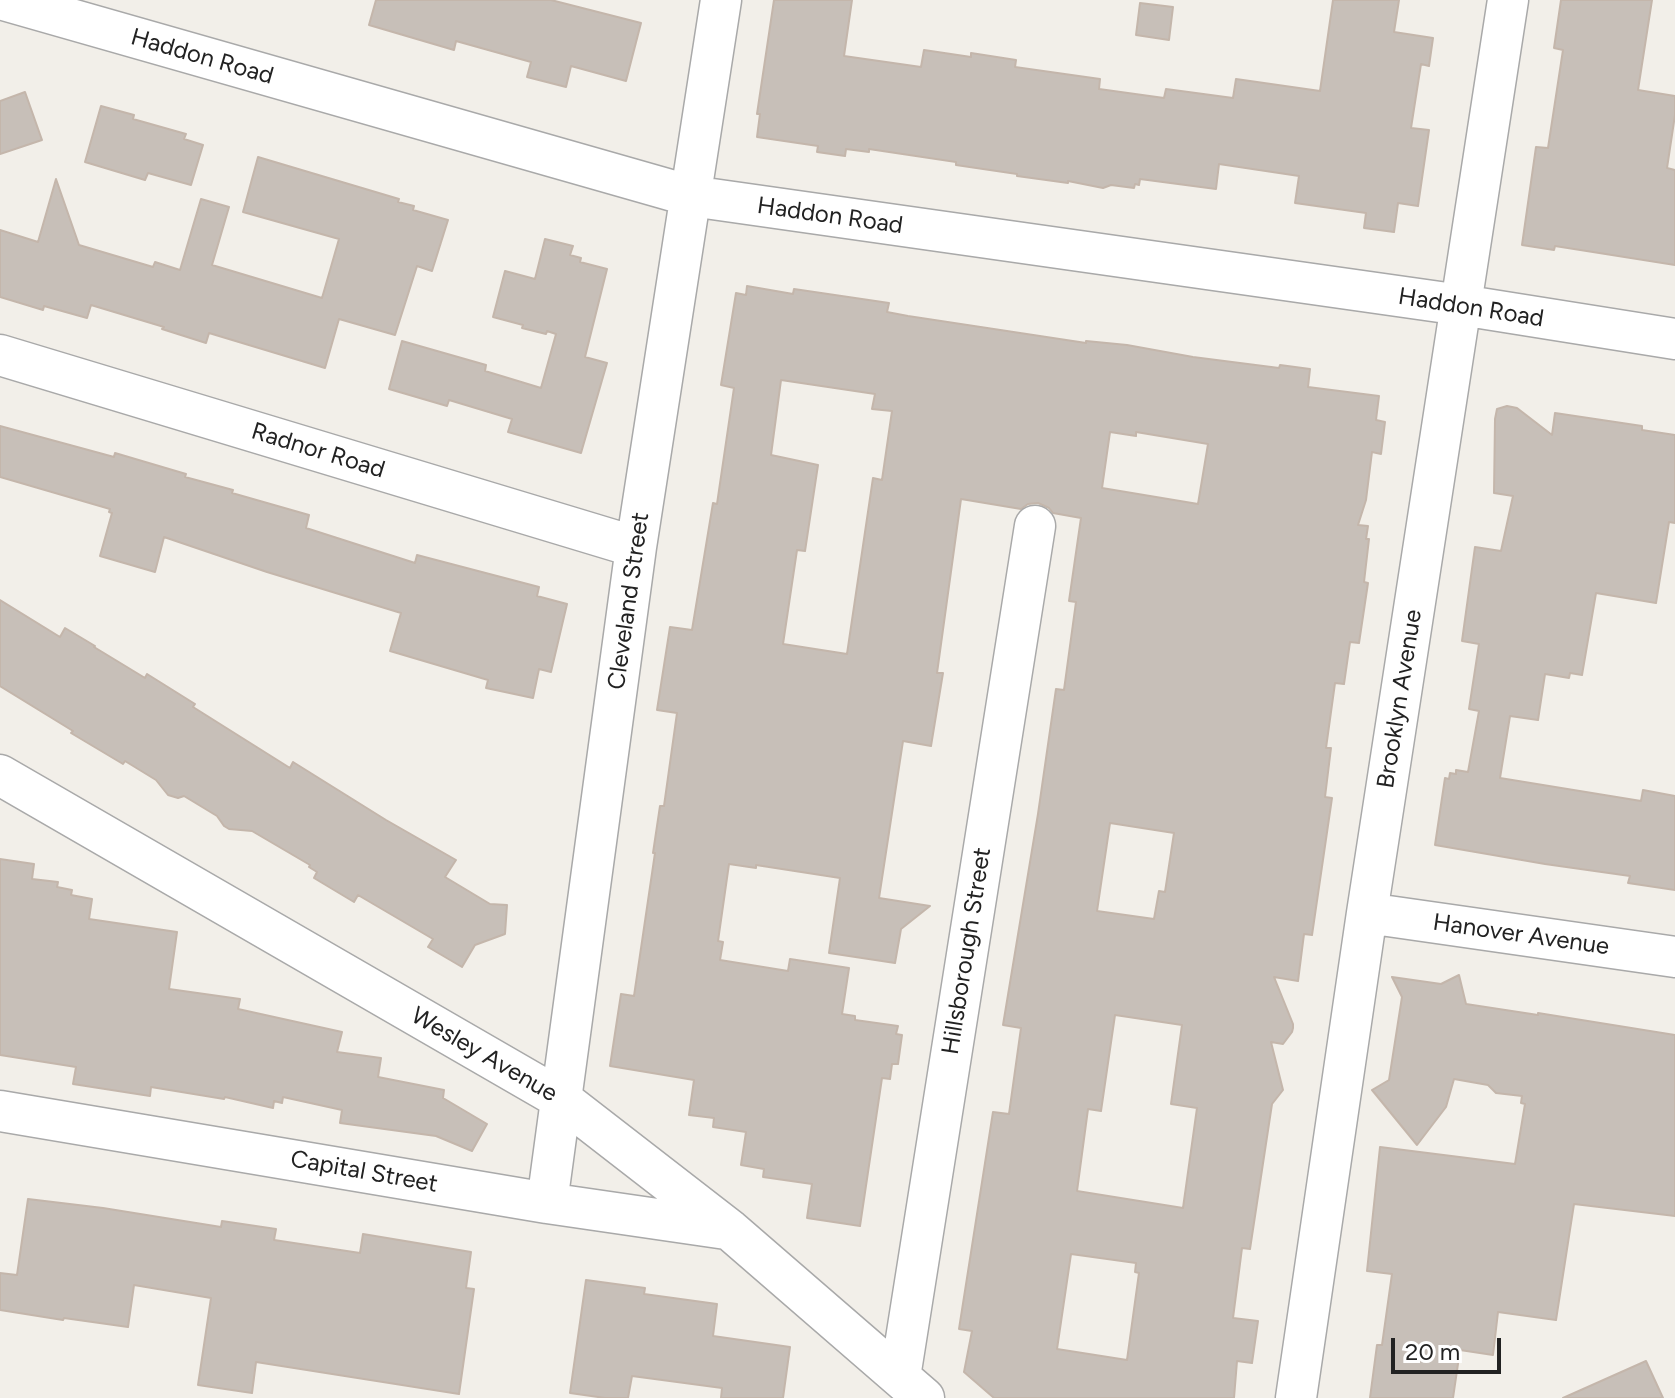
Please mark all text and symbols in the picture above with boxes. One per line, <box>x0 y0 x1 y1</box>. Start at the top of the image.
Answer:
street label: Haddon Road <box>127 23 277 91</box>
street label: Haddon Road <box>755 192 905 240</box>
street label: Haddon Road <box>1396 282 1546 334</box>
street label: Radnor Road <box>248 417 388 485</box>
street label: Cleveland Street <box>602 510 656 692</box>
street label: Brooklyn Avenue <box>1372 608 1428 790</box>
street label: Hillsborough Street <box>936 845 998 1057</box>
street label: Hanover Avenue <box>1431 908 1611 962</box>
street label: Wesley Avenue <box>406 1001 562 1109</box>
street label: Capital Street <box>288 1145 440 1199</box>
scale bar <box>1395 1322 1505 1372</box>
text: 20 m <box>1405 1337 1460 1366</box>

